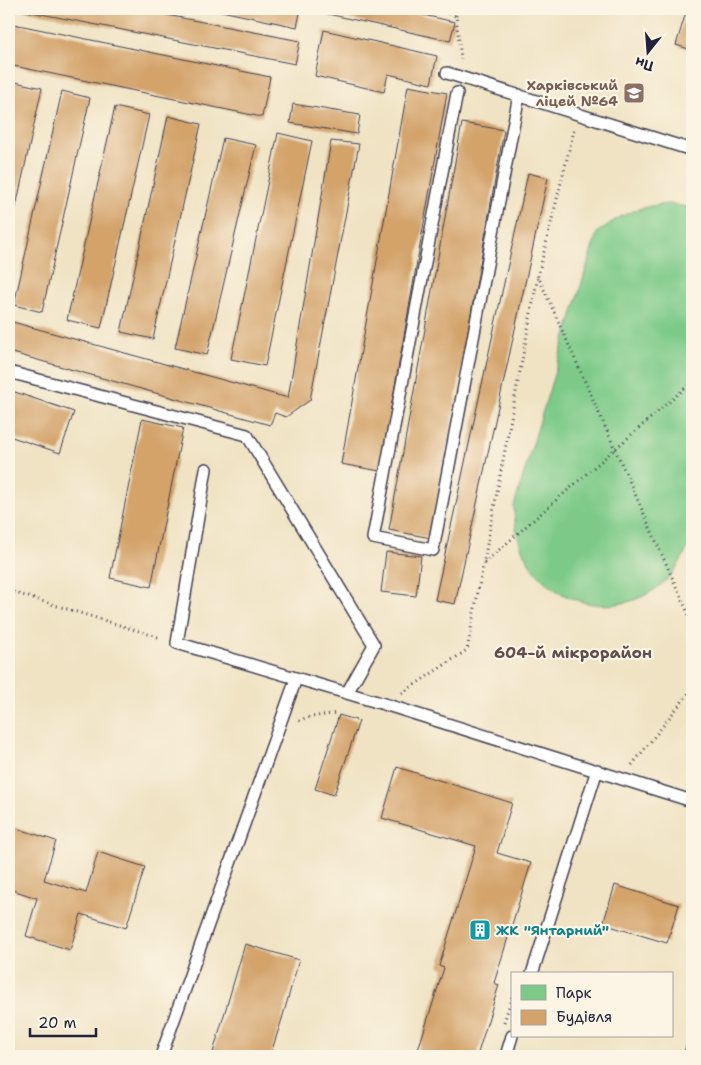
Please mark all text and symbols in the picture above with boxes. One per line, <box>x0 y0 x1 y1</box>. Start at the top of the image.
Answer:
north arrow <box>624 28 674 78</box>
text: Пн <box>633 53 656 76</box>
place label: Харківський ліцей №64 <box>527 76 618 110</box>
school or university icon: Харківський ліцей №64 <box>622 81 646 105</box>
district label: 604-й мікрорайон <box>494 642 652 663</box>
building icon: ЖК "Янтарний" <box>468 918 492 942</box>
place label: ЖК "Янтарний" <box>496 921 609 939</box>
legend <box>511 972 674 1038</box>
text: Парк <box>556 983 592 1003</box>
scale bar <box>30 1005 96 1037</box>
text: Будівля <box>556 1007 612 1027</box>
text: 20 m <box>38 1013 77 1033</box>

